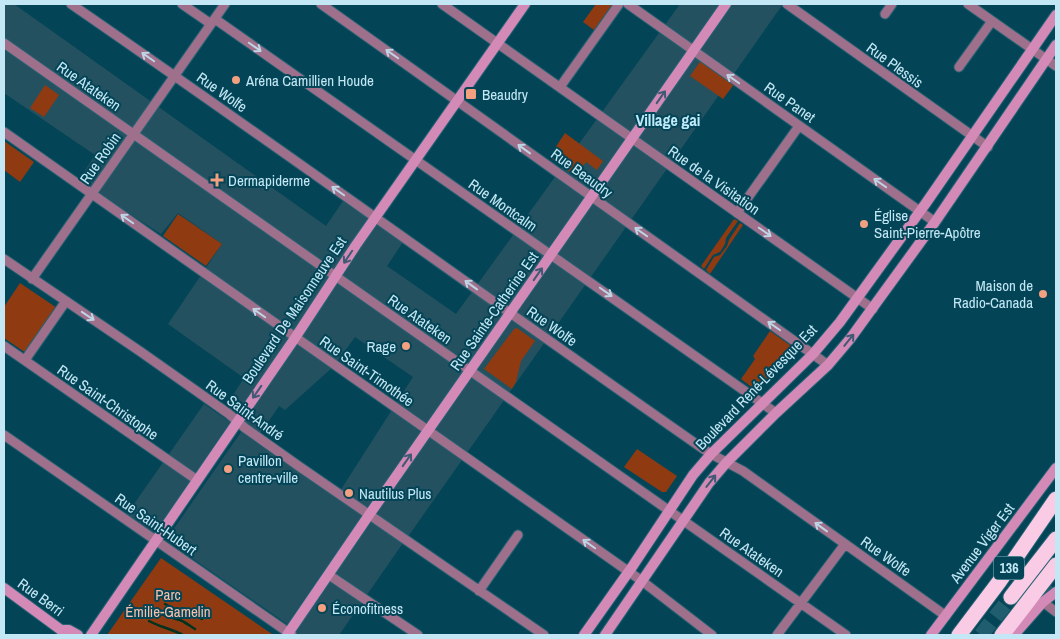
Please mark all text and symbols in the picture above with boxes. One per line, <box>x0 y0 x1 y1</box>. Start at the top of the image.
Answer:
street label: Rue Plessis <box>862 37 928 93</box>
one-way arrow <box>248 42 262 52</box>
one-way arrow <box>385 49 399 59</box>
one-way arrow <box>142 52 156 62</box>
street label: Rue Atateken <box>53 56 125 116</box>
street label: Rue Wolfe <box>193 67 252 117</box>
place label: Aréna Camillien Houde <box>245 70 374 91</box>
marker: Aréna Camillien Houde <box>230 74 242 86</box>
one-way arrow <box>726 74 740 84</box>
street label: Rue Panet <box>760 77 820 128</box>
place label: Beaudry <box>482 84 529 105</box>
marker: Beaudry <box>464 87 478 101</box>
one-way arrow <box>656 90 666 104</box>
district label: Village gai <box>636 109 700 131</box>
street label: Rue Robin <box>75 128 125 188</box>
street label: Rue de la Visitation <box>664 140 764 220</box>
one-way arrow <box>518 143 531 154</box>
street label: Rue Beaudry <box>547 143 618 203</box>
place label: Dermapiderme <box>228 170 310 191</box>
marker: Dermapiderme <box>210 173 224 187</box>
street label: Rue Montcalm <box>464 174 542 236</box>
one-way arrow <box>873 178 887 188</box>
one-way arrow <box>332 186 346 196</box>
place label: Église Saint-Pierre-Apôtre <box>874 205 981 243</box>
one-way arrow <box>120 214 134 224</box>
marker: Église Saint-Pierre-Apôtre <box>858 218 870 230</box>
one-way arrow <box>634 227 648 237</box>
one-way arrow <box>757 227 771 237</box>
street label: Boulevard De Maisonneuve Est <box>237 232 351 388</box>
street label: Rue Sainte-Catherine Est <box>445 247 543 375</box>
one-way arrow <box>342 250 352 264</box>
one-way arrow <box>533 267 543 281</box>
place label: Maison de Radio-Canada <box>953 275 1033 313</box>
one-way arrow <box>464 280 478 290</box>
one-way arrow <box>599 287 613 297</box>
marker: Maison de Radio-Canada <box>1037 288 1049 300</box>
street label: Rue Atateken <box>384 289 456 349</box>
street label: Rue Wolfe <box>523 301 582 351</box>
one-way arrow <box>253 307 266 318</box>
one-way arrow <box>80 311 94 321</box>
street label: Boulevard René-Lévesque Est <box>690 319 822 454</box>
one-way arrow <box>767 321 781 331</box>
street label: Rue Saint-Timothée <box>316 331 418 411</box>
one-way arrow <box>844 334 855 347</box>
place label: Rage <box>367 336 396 357</box>
marker: Rage <box>400 340 412 352</box>
street label: Rue Saint-Christophe <box>53 359 163 445</box>
street label: Rue Saint-André <box>202 375 288 446</box>
one-way arrow <box>252 385 262 399</box>
place label: Pavillon centre-ville <box>238 450 298 488</box>
one-way arrow <box>402 454 412 468</box>
marker: Pavillon centre-ville <box>222 463 234 475</box>
one-way arrow <box>706 475 717 488</box>
place label: Nautilus Plus <box>359 483 431 504</box>
marker: Nautilus Plus <box>343 487 355 499</box>
street label: Rue Saint-Hubert <box>111 488 202 560</box>
street label: Avenue Viger Est <box>944 498 1019 588</box>
street label: Rue Atateken <box>716 522 788 582</box>
one-way arrow <box>814 522 828 532</box>
street label: Rue Wolfe <box>857 531 916 581</box>
one-way arrow <box>582 539 596 549</box>
road number: 136 <box>994 556 1024 580</box>
street label: Rue Berri <box>14 573 68 621</box>
park label: Parc Émilie-Gamelin <box>125 584 211 622</box>
place label: Éconofitness <box>332 598 403 619</box>
marker: Éconofitness <box>316 602 328 614</box>

